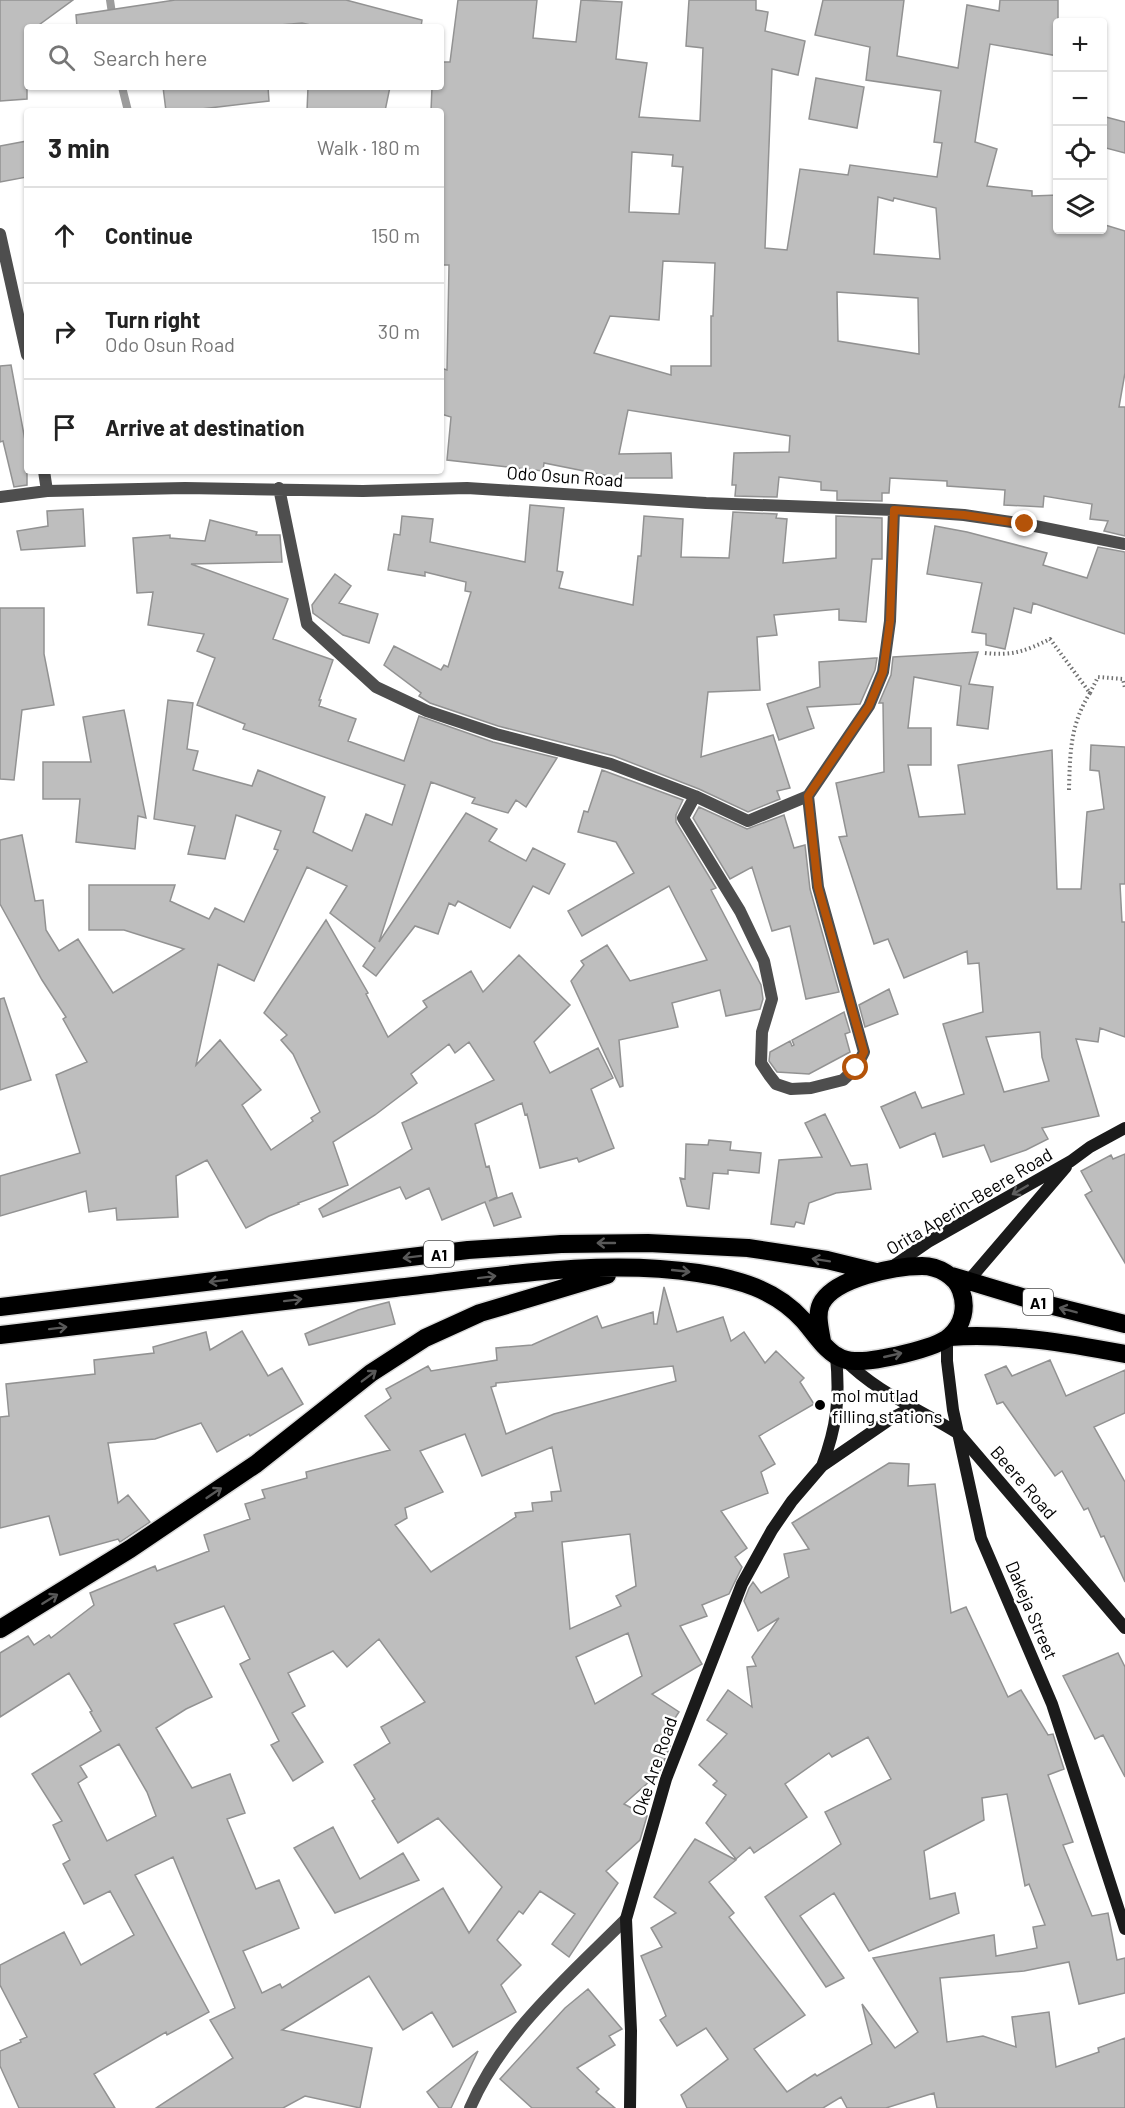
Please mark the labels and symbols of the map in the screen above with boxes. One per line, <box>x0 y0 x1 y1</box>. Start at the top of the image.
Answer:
street label: Odo Osun Road <box>506 461 624 491</box>
route end <box>1011 510 1037 536</box>
route start <box>842 1054 868 1080</box>
street label: Orita Aperin-Beere Road <box>882 1143 1056 1259</box>
one-way arrow <box>1012 1185 1029 1197</box>
one-way arrow <box>597 1238 617 1249</box>
road number: A1 <box>424 1241 454 1267</box>
one-way arrow <box>403 1252 422 1263</box>
one-way arrow <box>812 1254 832 1265</box>
one-way arrow <box>671 1266 691 1277</box>
one-way arrow <box>477 1272 497 1283</box>
one-way arrow <box>209 1276 229 1287</box>
road number: A1 <box>1023 1289 1053 1315</box>
one-way arrow <box>283 1294 303 1305</box>
one-way arrow <box>1059 1304 1078 1316</box>
one-way arrow <box>48 1322 68 1333</box>
one-way arrow <box>883 1348 902 1360</box>
one-way arrow <box>361 1369 377 1382</box>
place label: mol mutlad filling stations <box>832 1384 942 1427</box>
marker: mol mutlad filling stations <box>813 1398 827 1412</box>
street label: Beere Road <box>986 1441 1062 1523</box>
one-way arrow <box>205 1487 221 1499</box>
street label: Dakeja Street <box>1001 1557 1063 1663</box>
one-way arrow <box>41 1592 58 1604</box>
street label: Oke Are Road <box>627 1714 681 1818</box>

